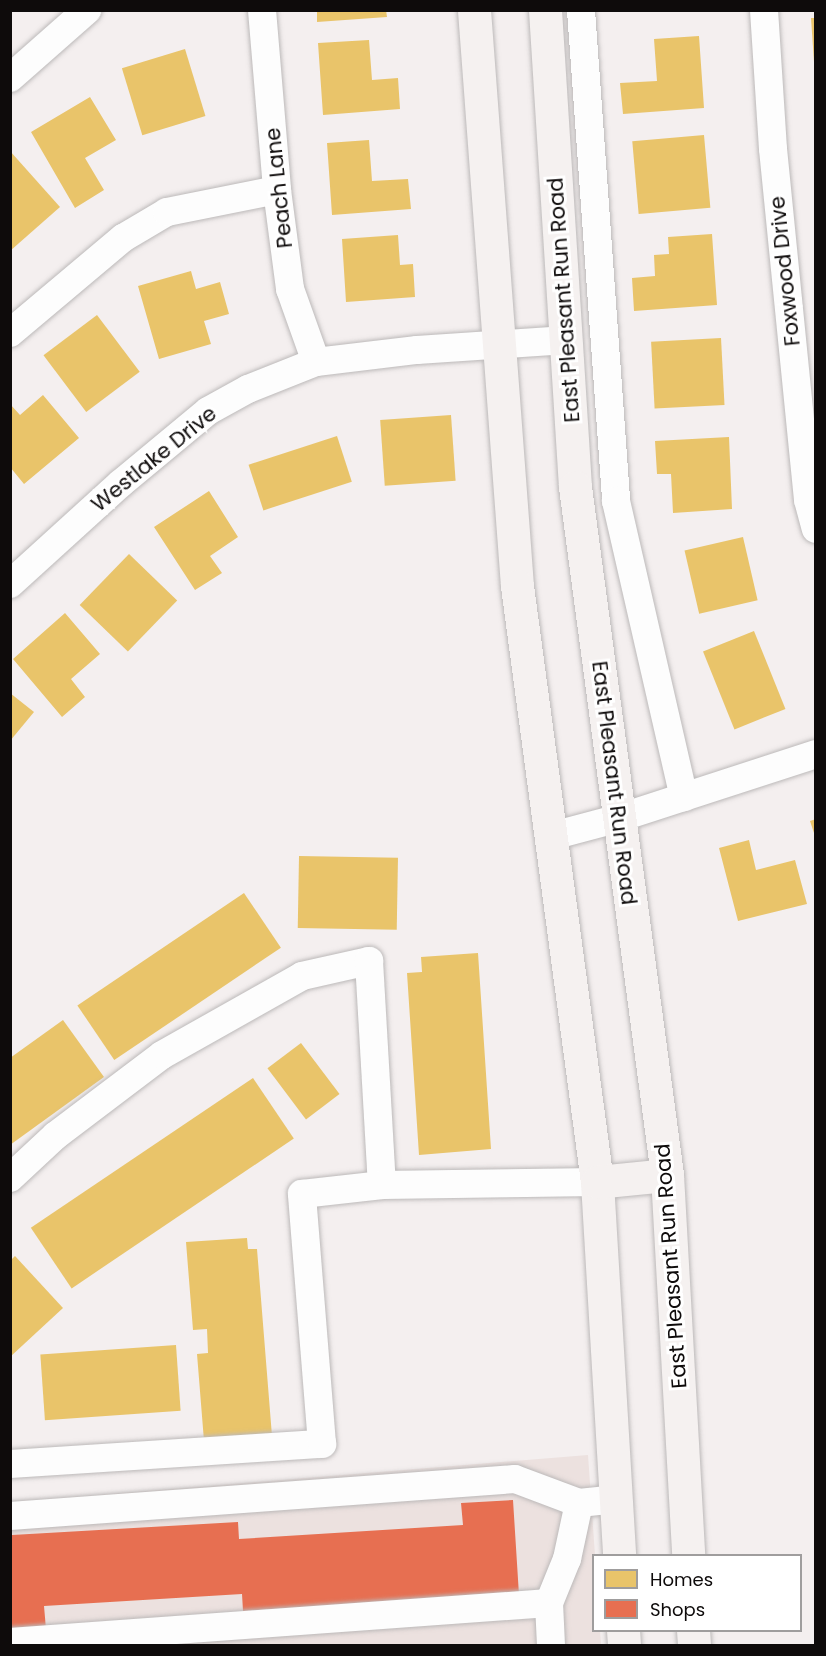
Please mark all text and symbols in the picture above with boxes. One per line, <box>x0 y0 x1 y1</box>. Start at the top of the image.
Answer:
street label: Peach Lane <box>260 127 298 249</box>
street label: East Pleasant Run Road <box>543 177 585 423</box>
street label: Foxwood Drive <box>765 195 805 347</box>
street label: Westlake Drive <box>86 401 222 517</box>
street label: East Pleasant Run Road <box>587 660 641 906</box>
street label: East Pleasant Run Road <box>650 1143 692 1389</box>
legend <box>592 1554 802 1632</box>
text: Homes <box>650 1567 713 1592</box>
text: Shops <box>650 1597 705 1622</box>

